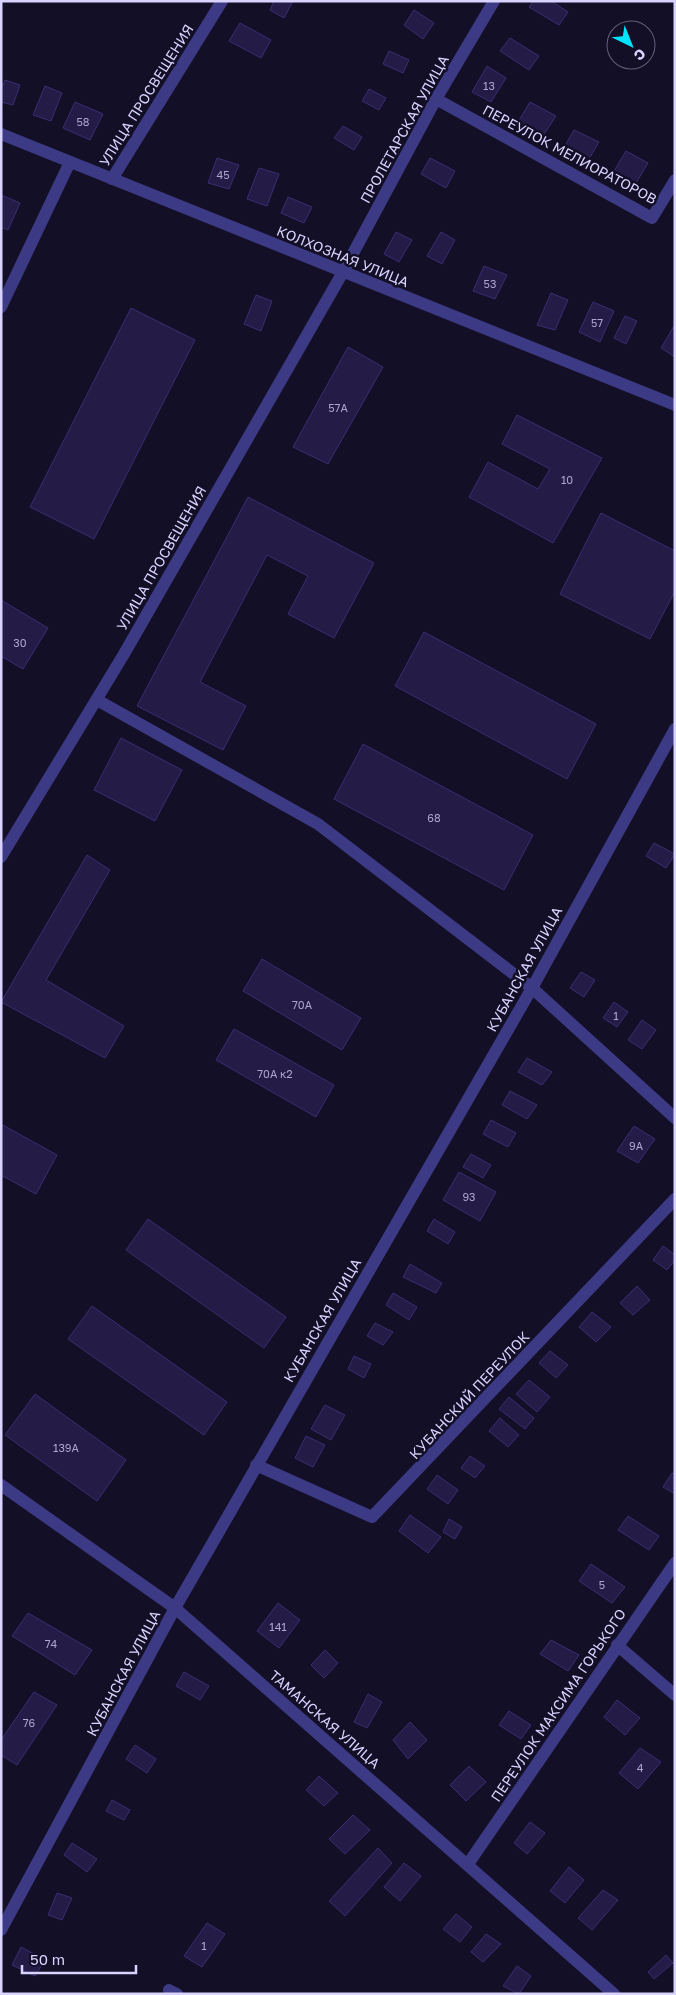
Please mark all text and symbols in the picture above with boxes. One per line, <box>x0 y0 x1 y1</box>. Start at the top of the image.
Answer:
north arrow <box>606 20 656 70</box>
street label: УЛИЦА ПРОСВЕЩЕНИЯ <box>95 21 197 169</box>
text: С <box>631 45 650 65</box>
street label: ПРОЛЕТАРСКАЯ УЛИЦА <box>356 51 452 206</box>
house number: 13 <box>483 79 495 92</box>
street label: ПЕРЕУЛОК МЕЛИОРАТОРОВ <box>480 101 660 207</box>
house number: 58 <box>76 115 90 128</box>
house number: 45 <box>216 168 230 181</box>
street label: КОЛХОЗНАЯ УЛИЦА <box>274 222 412 291</box>
house number: 53 <box>484 277 496 290</box>
house number: 57 <box>591 316 603 329</box>
house number: 57А <box>328 401 348 414</box>
house number: 10 <box>561 473 573 486</box>
street label: УЛИЦА ПРОСВЕЩЕНИЯ <box>113 483 209 633</box>
house number: 30 <box>13 636 27 649</box>
house number: 68 <box>427 811 441 824</box>
street label: КУБАНСКАЯ УЛИЦА <box>483 903 566 1034</box>
house number: 70А <box>292 998 313 1011</box>
house number: 1 <box>613 1009 619 1022</box>
house number: 70А к2 <box>257 1067 293 1080</box>
house number: 9А <box>629 1139 644 1152</box>
house number: 93 <box>462 1190 476 1203</box>
street label: КУБАНСКАЯ УЛИЦА <box>280 1255 365 1385</box>
street label: КУБАНСКИЙ ПЕРЕУЛОК <box>405 1328 533 1462</box>
house number: 139А <box>53 1441 80 1454</box>
house number: 5 <box>599 1578 605 1591</box>
street label: ПЕРЕУЛОК МАКСИМА ГОРЬКОГО <box>487 1605 629 1805</box>
street label: КУБАНСКАЯ УЛИЦА <box>83 1607 164 1739</box>
house number: 141 <box>269 1620 287 1633</box>
house number: 74 <box>45 1637 58 1650</box>
street label: ТАМАНСКАЯ УЛИЦА <box>266 1666 384 1772</box>
house number: 76 <box>23 1716 36 1729</box>
house number: 4 <box>637 1761 644 1774</box>
house number: 1 <box>201 1939 207 1952</box>
scale bar <box>22 1942 136 1974</box>
text: 50 m <box>30 1950 65 1968</box>

